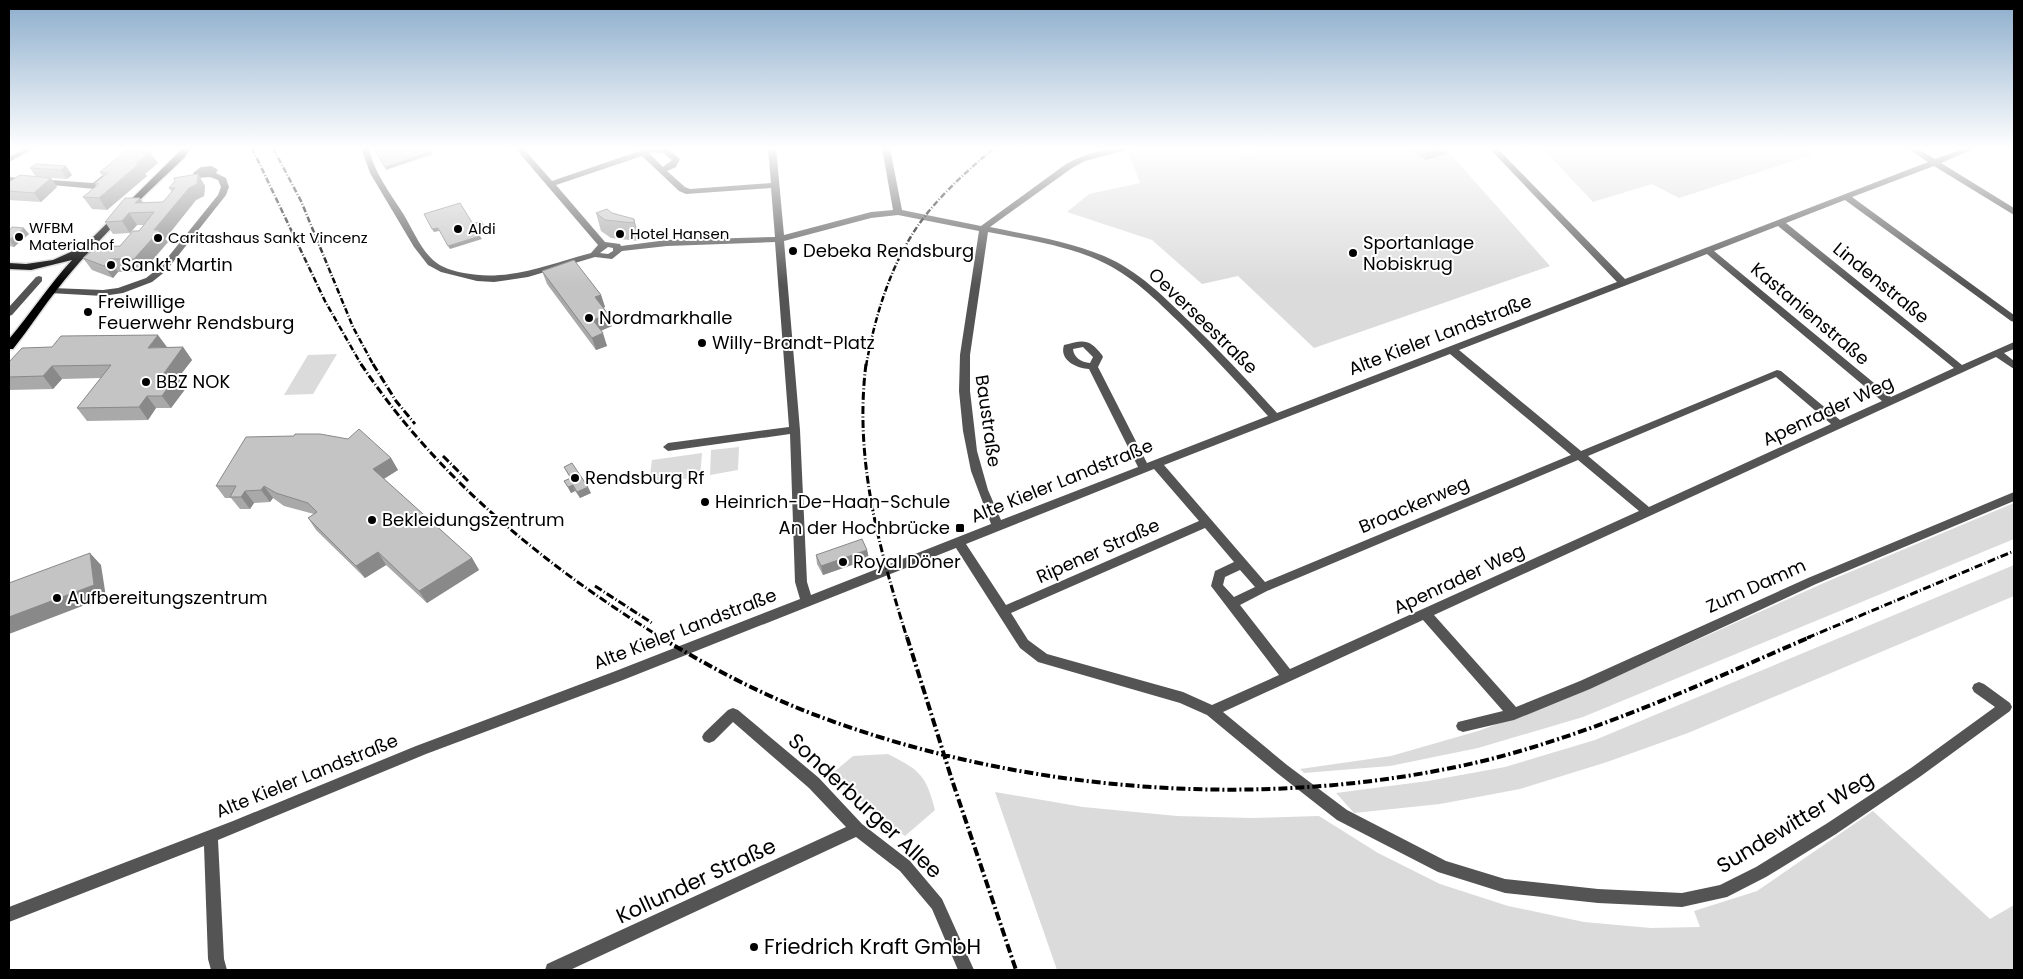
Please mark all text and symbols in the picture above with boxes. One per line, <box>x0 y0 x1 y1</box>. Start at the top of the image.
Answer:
place label: WFBM Materialhof <box>29 217 114 255</box>
place label: Aldi <box>468 218 496 239</box>
marker: Aldi <box>452 223 464 235</box>
place label: Hotel Hansen <box>630 223 729 244</box>
place label: Caritashaus Sankt Vincenz <box>168 227 368 248</box>
marker: Hotel Hansen <box>614 228 626 240</box>
place label: Sportanlage Nobiskrug <box>1363 230 1474 276</box>
marker: WFBM Materialhof <box>13 231 25 243</box>
marker: Caritashaus Sankt Vincenz <box>152 232 164 244</box>
street label: Lindenstraße <box>1828 236 1935 329</box>
place label: Debeka Rendsburg <box>803 238 974 263</box>
marker: Debeka Rendsburg <box>787 245 799 257</box>
marker: Sportanlage Nobiskrug <box>1347 247 1359 259</box>
place label: Sankt Martin <box>121 252 233 277</box>
street label: Kastanienstraße <box>1746 256 1875 371</box>
marker: Sankt Martin <box>105 259 117 271</box>
street label: Oeverseestraße <box>1143 262 1264 379</box>
street label: Alte Kieler Landstraße <box>1345 288 1535 381</box>
place label: Freiwillige Feuerwehr Rendsburg <box>98 289 294 335</box>
place label: Nordmarkhalle <box>599 305 732 330</box>
marker: Freiwillige Feuerwehr Rendsburg <box>82 306 94 318</box>
marker: Nordmarkhalle <box>583 312 595 324</box>
place label: Willy-Brandt-Platz <box>712 330 875 355</box>
marker: Willy-Brandt-Platz <box>696 337 708 349</box>
place label: BBZ NOK <box>156 369 230 394</box>
street label: Apenrader Weg <box>1758 369 1897 452</box>
street label: Baustraße <box>970 373 1007 469</box>
marker: BBZ NOK <box>140 376 152 388</box>
street label: Alte Kieler Landstraße <box>967 433 1157 529</box>
place label: Rendsburg Rf <box>585 465 705 490</box>
street label: Broackerweg <box>1355 470 1473 539</box>
marker: Rendsburg Rf <box>569 472 581 484</box>
place label: Heinrich-De-Haan-Schule <box>715 489 950 514</box>
marker: Heinrich-De-Haan-Schule <box>699 496 711 508</box>
place label: Bekleidungszentrum <box>382 507 564 532</box>
street label: Ripener Straße <box>1032 512 1163 589</box>
marker: Bekleidungszentrum <box>366 514 378 526</box>
place label: An der Hochbrücke <box>779 515 950 540</box>
marker: An der Hochbrücke <box>954 522 966 534</box>
street label: Apenrader Weg <box>1389 537 1528 620</box>
place label: Royal Döner <box>853 549 961 574</box>
street label: Zum Damm <box>1702 552 1810 619</box>
marker: Royal Döner <box>837 556 849 568</box>
street label: Alte Kieler Landstraße <box>590 582 780 675</box>
place label: Aufbereitungszentrum <box>67 585 268 610</box>
marker: Aufbereitungszentrum <box>51 592 63 604</box>
street label: Sonderburger Allee <box>782 727 949 885</box>
street label: Alte Kieler Landstraße <box>212 728 402 824</box>
street label: Sundewitter Weg <box>1711 763 1879 880</box>
street label: Kollunder Straße <box>611 831 780 930</box>
place label: Friedrich Kraft GmbH <box>764 932 981 961</box>
marker: Friedrich Kraft GmbH <box>748 941 760 953</box>

